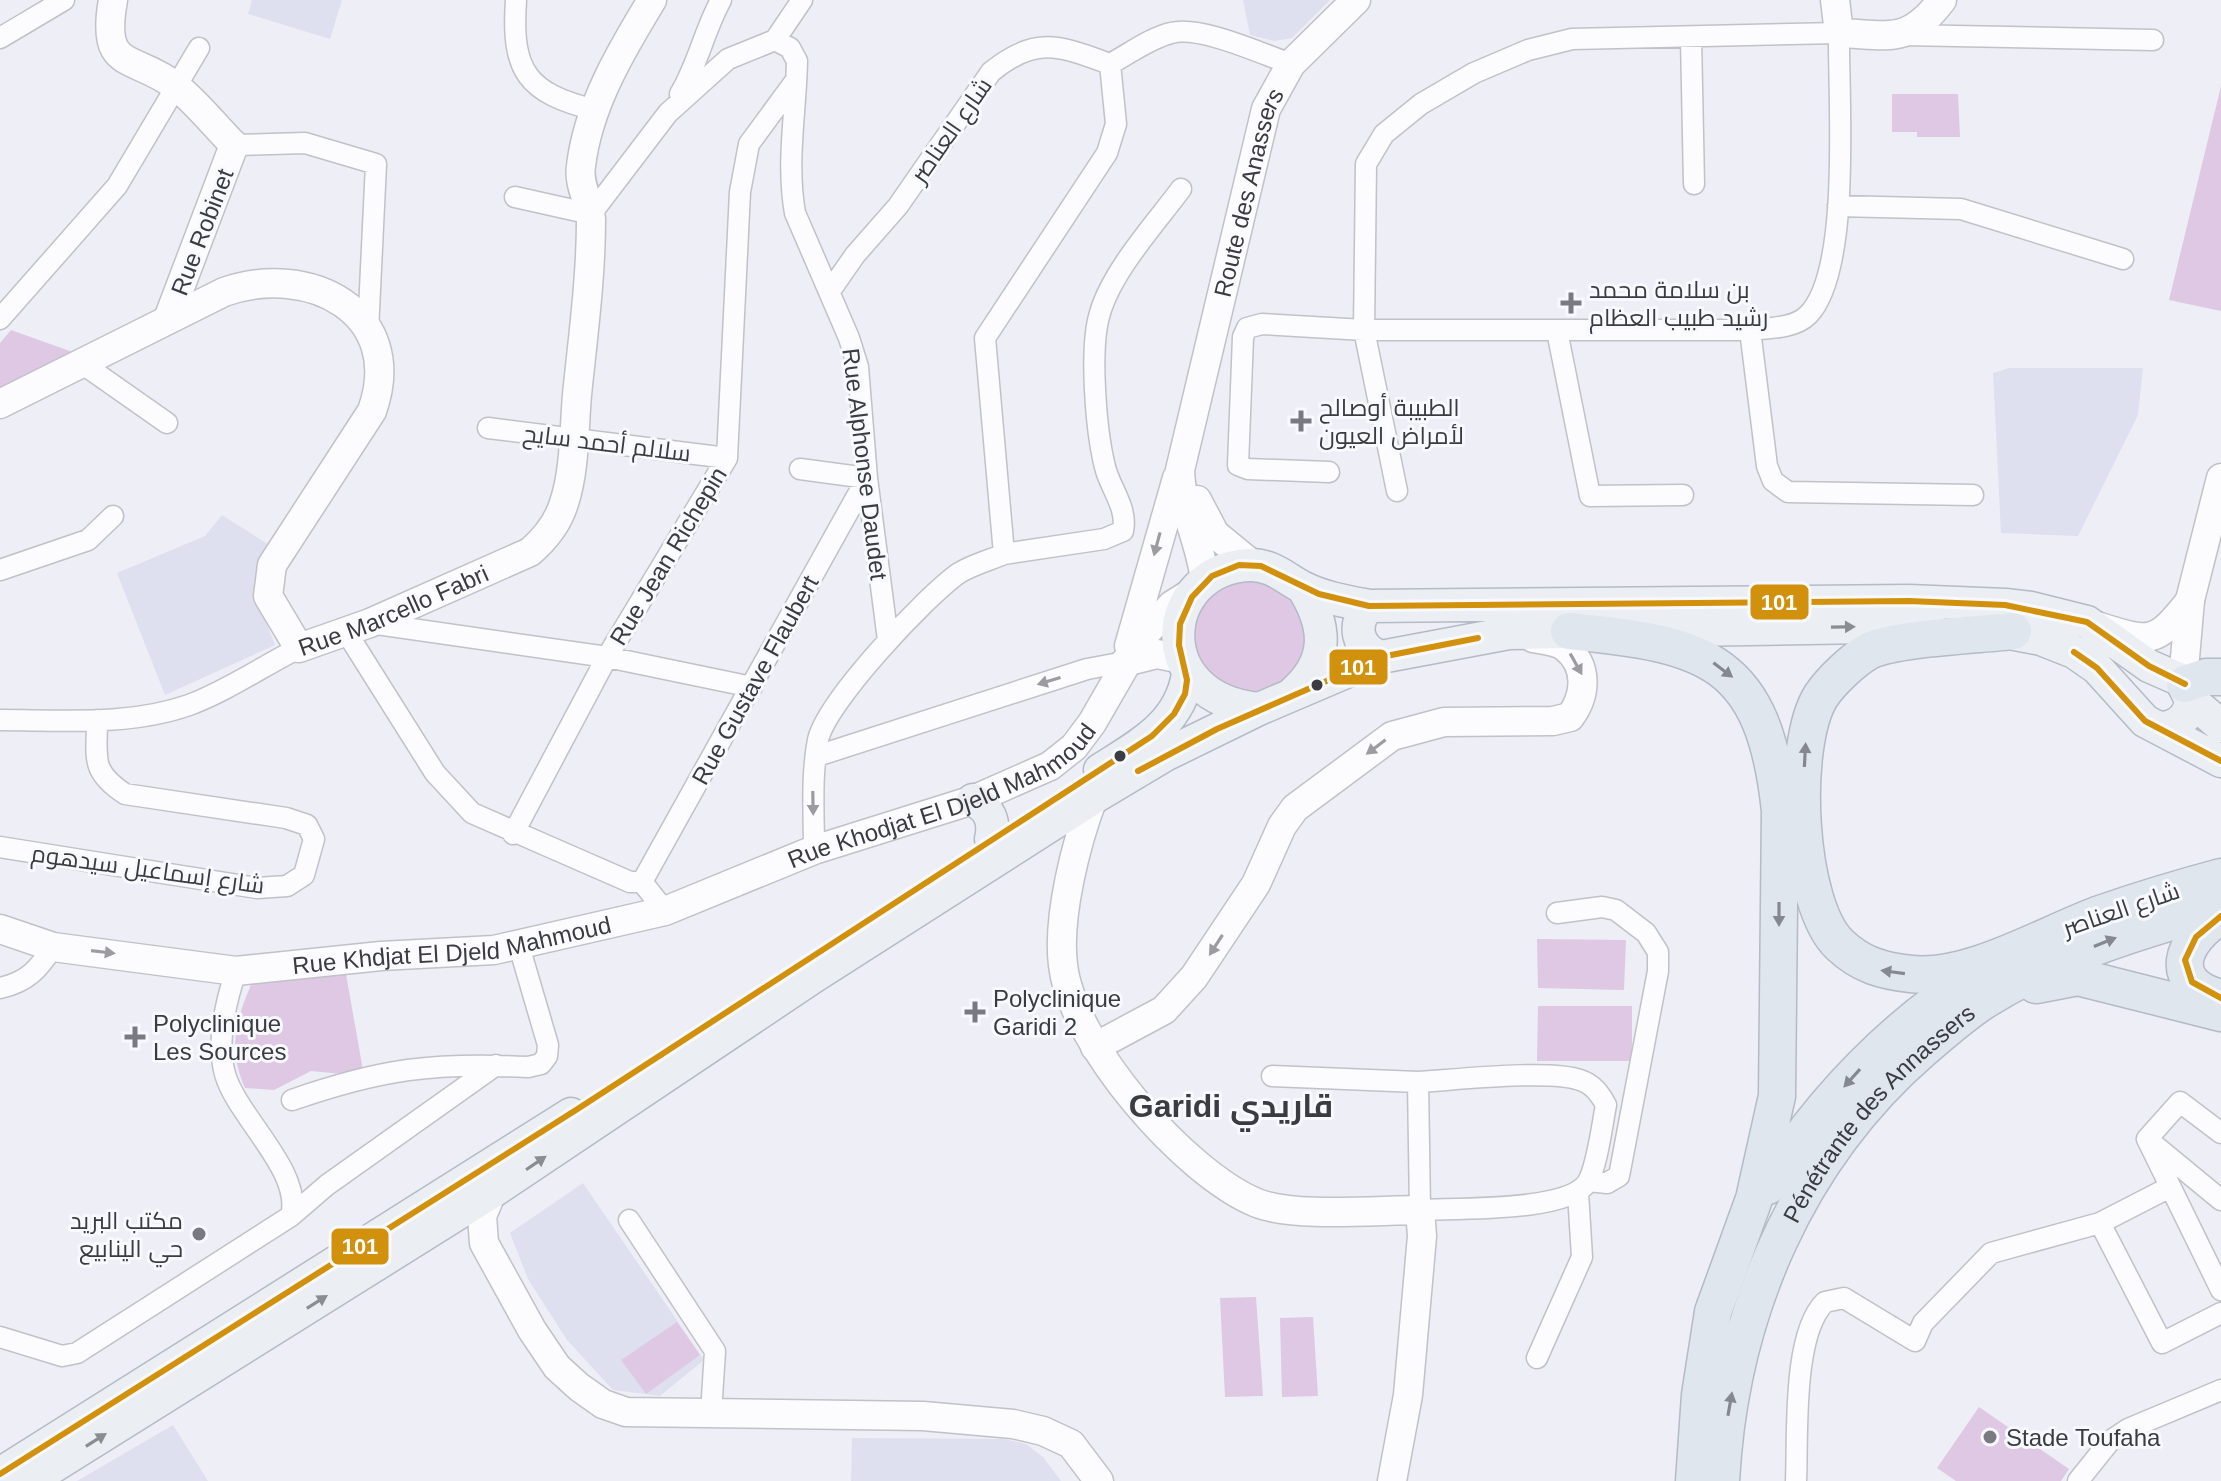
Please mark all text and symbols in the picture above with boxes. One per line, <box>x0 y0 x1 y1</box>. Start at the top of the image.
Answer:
street label: شارع العناصر <box>904 72 999 191</box>
street label: Route des Anassers <box>1208 83 1289 300</box>
street label: Rue Robinet <box>165 165 239 299</box>
place label: بن سلامة محمد رشيد طبيب العظام <box>1589 276 1768 334</box>
marker: بن سلامة محمد رشيد طبيب العظام <box>1560 292 1582 314</box>
street label: Rue Alphonse Daudet <box>837 346 893 582</box>
place label: الطبيبة أوصالح لأمراض العيون <box>1319 392 1464 450</box>
marker: الطبيبة أوصالح لأمراض العيون <box>1290 410 1312 432</box>
street label: سلالم أحمد سايح <box>521 417 693 470</box>
street label: Rue Jean Richepin <box>604 462 732 650</box>
one-way arrow <box>1150 532 1162 557</box>
street label: Rue Marcello Fabri <box>295 559 492 661</box>
street label: Rue Gustave Flaubert <box>686 570 824 789</box>
line badge: 101 <box>1749 583 1810 621</box>
text: 101 <box>1761 590 1797 615</box>
one-way arrow <box>1831 621 1856 633</box>
line badge: 101 <box>1328 648 1389 686</box>
one-way arrow <box>1568 653 1582 675</box>
text: 101 <box>1340 655 1376 680</box>
one-way arrow <box>1713 662 1734 678</box>
one-way arrow <box>1037 675 1061 687</box>
unlabelled marker <box>1309 677 1325 693</box>
street label: Rue Khodjat El Djeld Mahmoud <box>784 718 1101 873</box>
one-way arrow <box>1366 739 1386 755</box>
one-way arrow <box>1799 742 1812 767</box>
unlabelled marker <box>1112 748 1128 764</box>
one-way arrow <box>807 791 820 816</box>
street label: شارع إسماعيل سيدهوم <box>29 839 266 902</box>
street label: شارع العناصر <box>2057 876 2184 945</box>
one-way arrow <box>1773 902 1785 927</box>
street label: Rue Khdjat El Djeld Mahmoud <box>291 910 613 979</box>
one-way arrow <box>1208 934 1223 955</box>
one-way arrow <box>2093 935 2117 948</box>
one-way arrow <box>91 946 116 959</box>
one-way arrow <box>1881 965 1906 978</box>
place label: Polyclinique Garidi 2 <box>993 985 1121 1040</box>
street label: Pénétrante des Annassers <box>1777 998 1980 1227</box>
marker: Polyclinique Garidi 2 <box>964 1001 986 1023</box>
place label: Polyclinique Les Sources <box>153 1010 286 1065</box>
marker: Polyclinique Les Sources <box>124 1026 146 1048</box>
one-way arrow <box>1843 1069 1861 1088</box>
district label: Garidi قاريدي <box>1129 1088 1333 1132</box>
one-way arrow <box>526 1155 547 1170</box>
place label: مكتب البريد حي الينابيع <box>70 1207 183 1268</box>
marker: مكتب البريد حي الينابيع <box>190 1225 208 1243</box>
line badge: 101 <box>330 1227 390 1266</box>
text: 101 <box>342 1234 378 1259</box>
one-way arrow <box>306 1296 328 1310</box>
one-way arrow <box>1724 1391 1736 1416</box>
place label: Stade Toufaha <box>2006 1424 2161 1451</box>
marker: Stade Toufaha <box>1981 1428 1999 1446</box>
one-way arrow <box>85 1433 107 1447</box>

